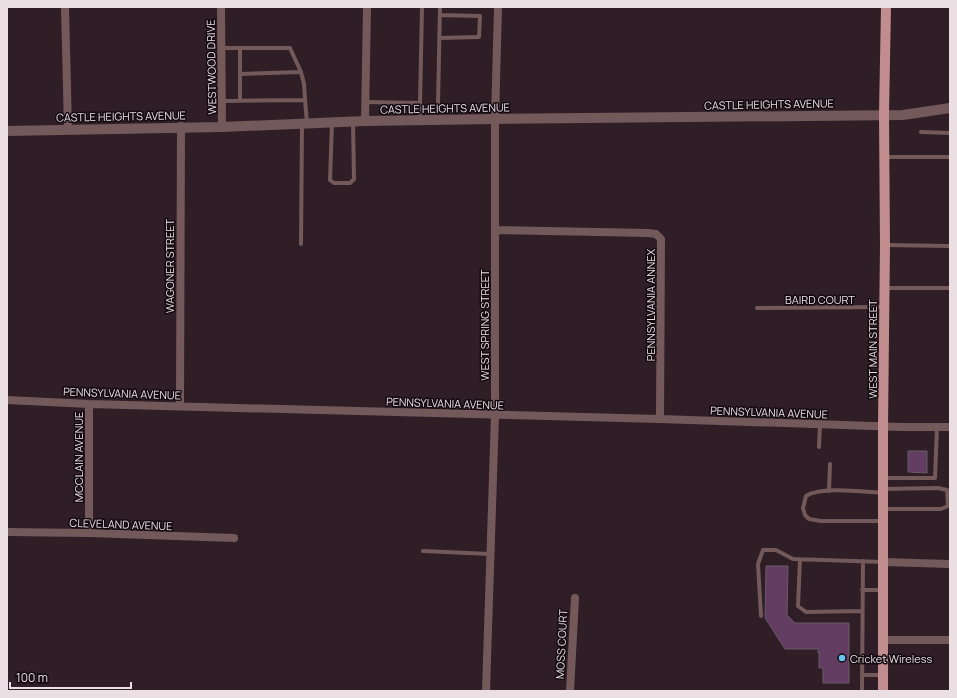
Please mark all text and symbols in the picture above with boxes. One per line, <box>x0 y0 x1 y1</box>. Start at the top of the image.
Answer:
street label: WESTWOOD DRIVE <box>203 19 219 115</box>
street label: CASTLE HEIGHTS AVENUE <box>704 95 834 113</box>
street label: CASTLE HEIGHTS AVENUE <box>380 99 510 117</box>
street label: CASTLE HEIGHTS AVENUE <box>56 107 186 125</box>
street label: WAGONER STREET <box>162 218 177 313</box>
street label: PENNSYLVANIA ANNEX <box>643 249 658 361</box>
street label: WEST SPRING STREET <box>477 269 492 381</box>
street label: BAIRD COURT <box>785 292 855 307</box>
street label: WEST MAIN STREET <box>865 299 880 399</box>
street label: PENNSYLVANIA AVENUE <box>63 383 181 403</box>
street label: PENNSYLVANIA AVENUE <box>386 393 504 413</box>
street label: PENNSYLVANIA AVENUE <box>710 402 828 422</box>
street label: MCCLAIN AVENUE <box>71 412 86 502</box>
street label: CLEVELAND AVENUE <box>69 515 173 533</box>
street label: MOSS COURT <box>552 608 570 679</box>
place label: Cricket Wireless <box>850 651 933 666</box>
marker: Cricket Wireless <box>837 653 847 663</box>
scale bar <box>10 664 131 690</box>
text: 100 m <box>16 669 48 686</box>

